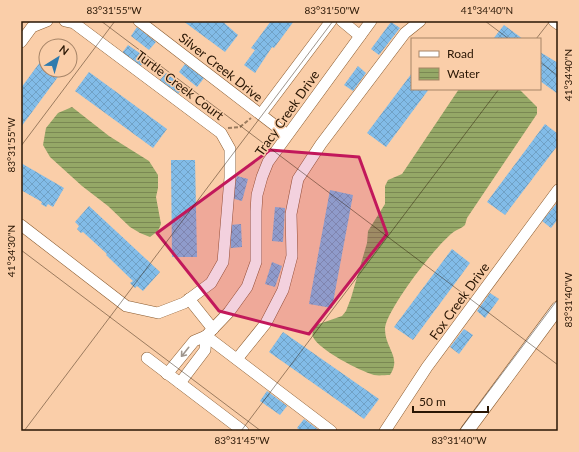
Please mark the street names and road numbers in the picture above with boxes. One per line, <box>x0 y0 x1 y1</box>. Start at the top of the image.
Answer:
street label: Silver Creek Drive <box>176 29 266 105</box>
street label: Turtle Creek Court <box>133 47 227 123</box>
street label: Tracy Creek Drive <box>251 67 323 159</box>
street label: Fox Creek Drive <box>426 259 492 343</box>

